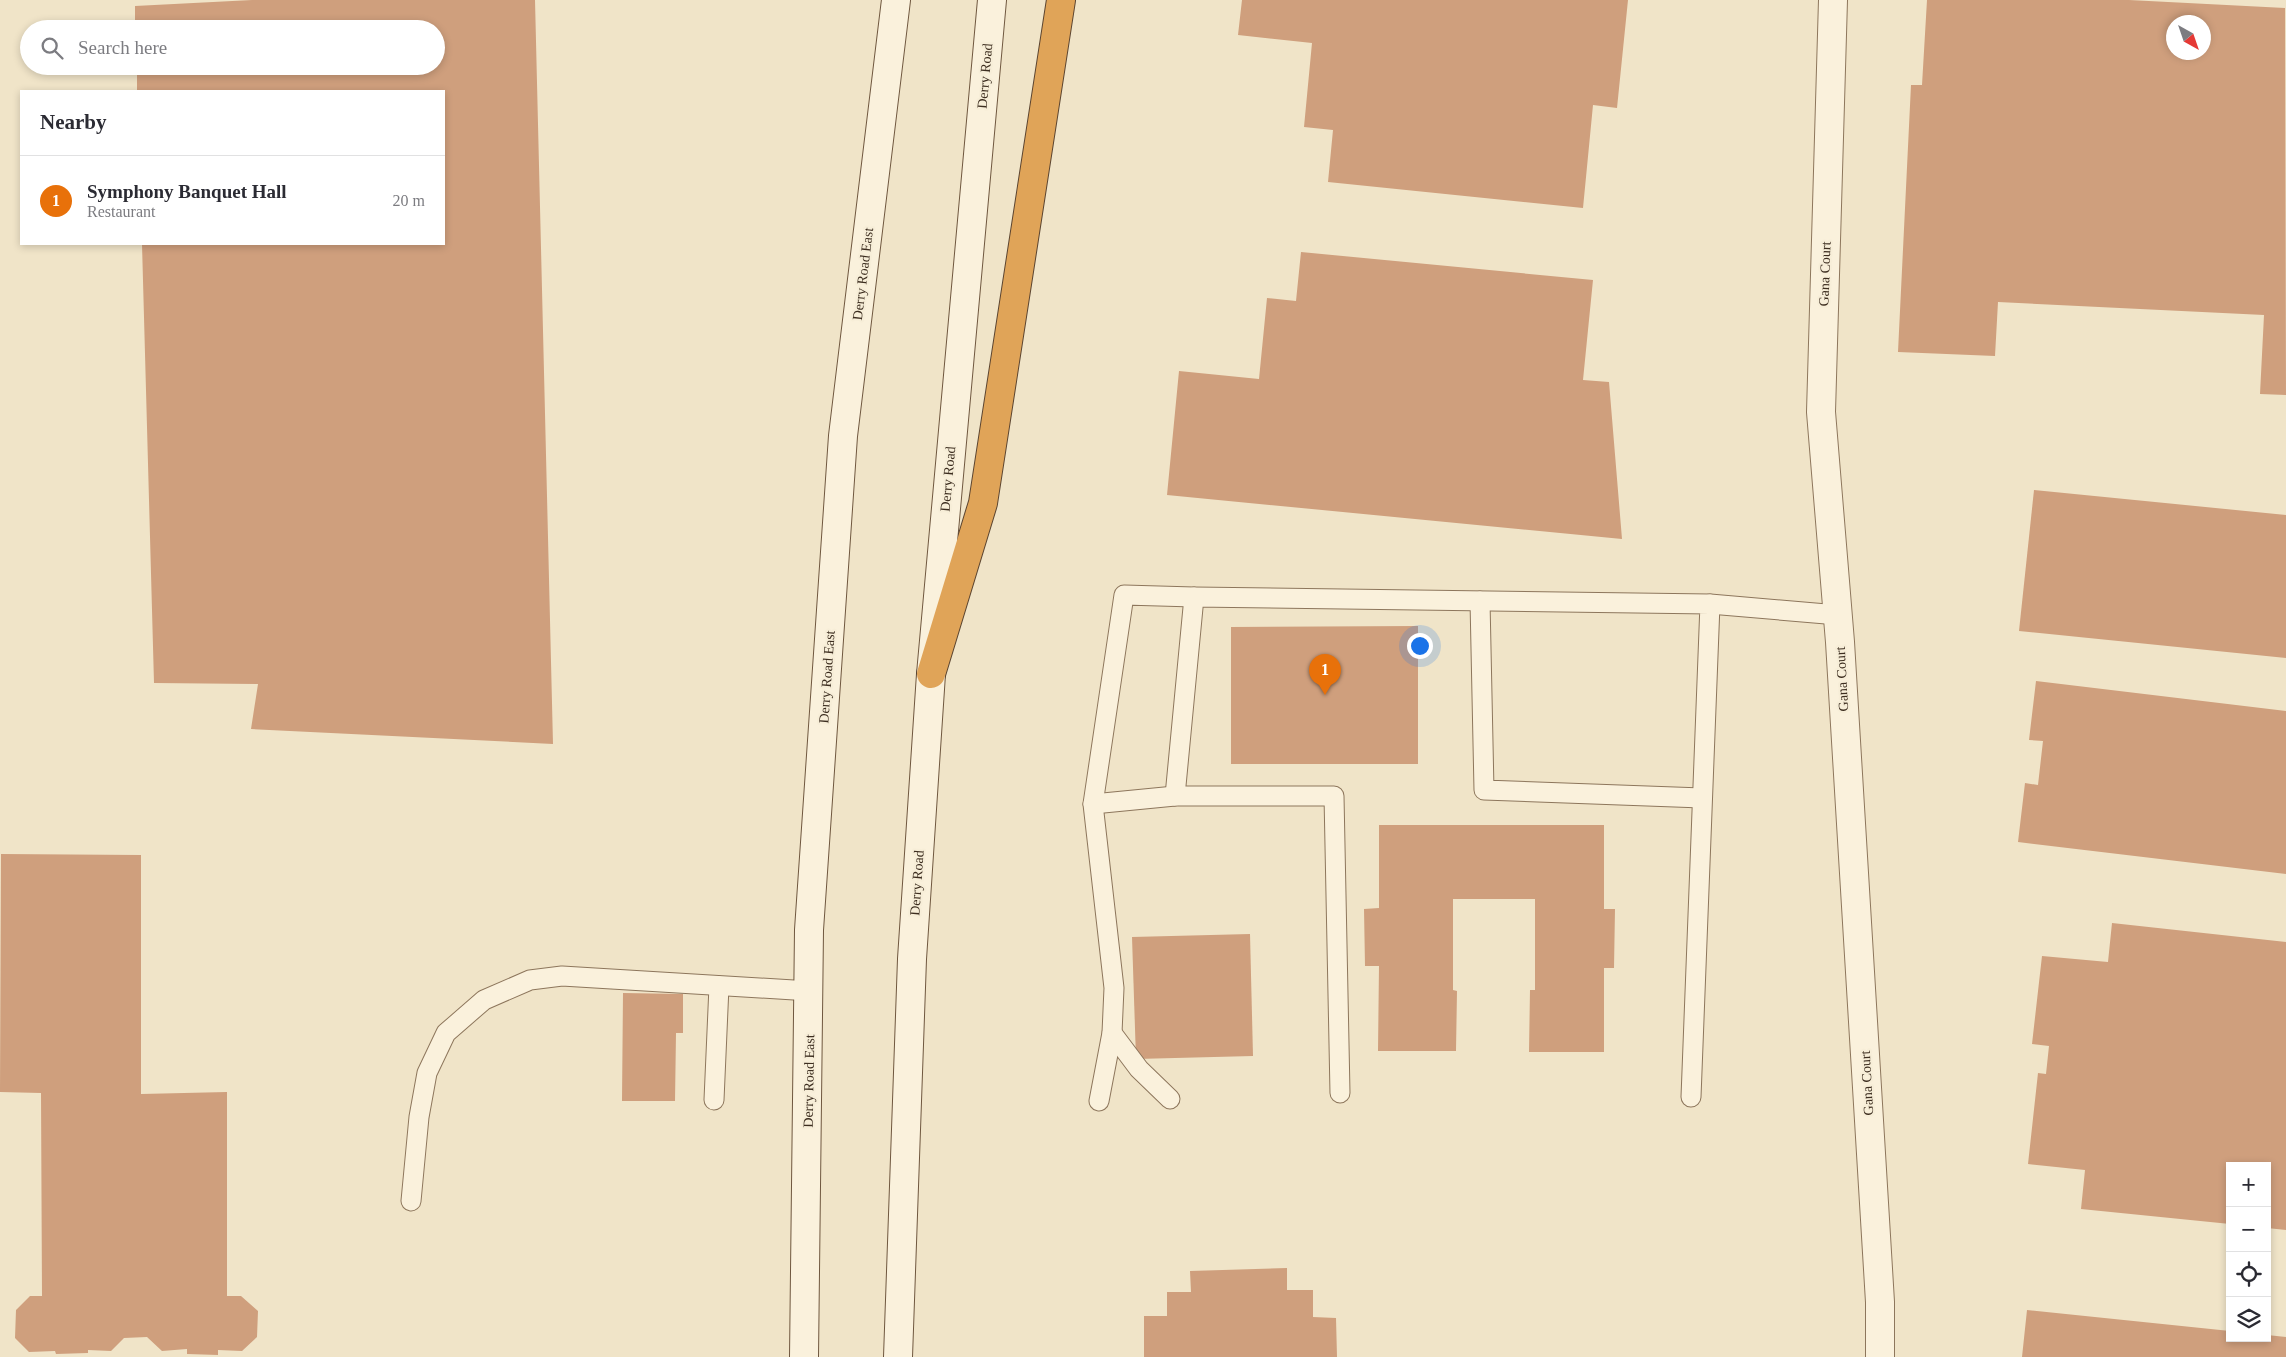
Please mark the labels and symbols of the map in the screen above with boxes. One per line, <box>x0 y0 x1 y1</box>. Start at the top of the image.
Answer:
north arrow <box>2166 15 2211 60</box>
street label: Derry Road <box>975 43 995 109</box>
street label: Derry Road East <box>850 227 876 321</box>
street label: Gana Court <box>1816 241 1834 307</box>
street label: Derry Road <box>938 446 958 512</box>
street label: Derry Road East <box>816 630 838 724</box>
your location <box>1407 633 1433 659</box>
street label: Gana Court <box>1833 646 1851 712</box>
pin: 1 <box>1309 654 1341 695</box>
street label: Derry Road <box>907 850 927 916</box>
street label: Derry Road East <box>801 1034 817 1128</box>
street label: Gana Court <box>1858 1050 1876 1116</box>

